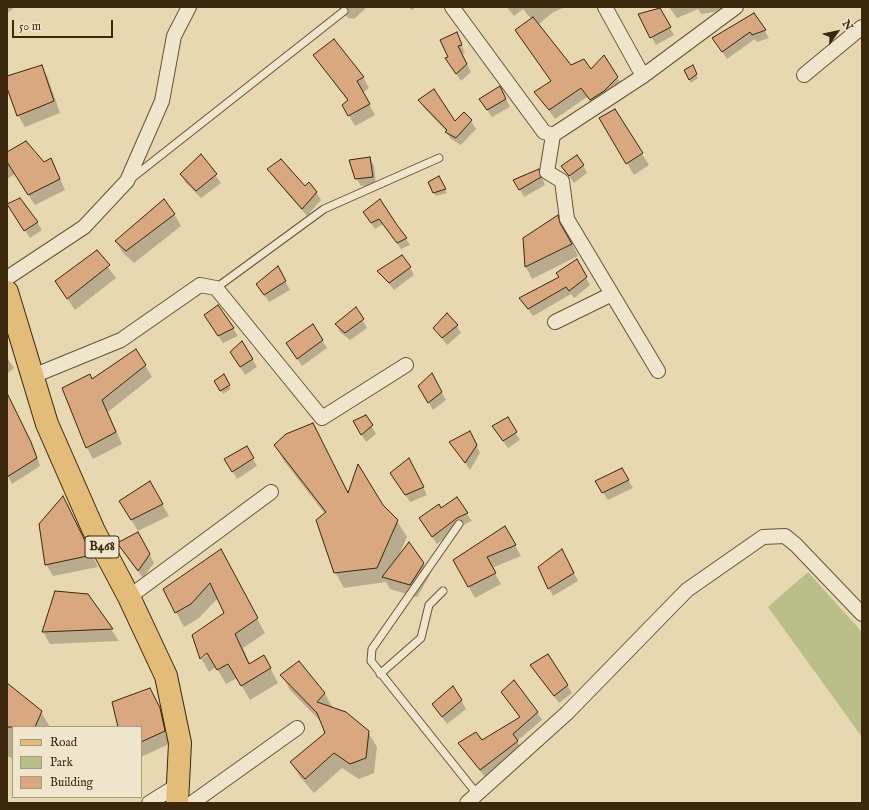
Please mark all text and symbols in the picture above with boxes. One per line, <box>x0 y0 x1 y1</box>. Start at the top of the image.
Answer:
scale bar <box>14 12 115 38</box>
north arrow <box>817 12 857 52</box>
text: N <box>839 18 856 33</box>
text: 50 m <box>19 19 41 34</box>
road number: B468 <box>85 536 119 558</box>
legend <box>12 726 142 798</box>
text: Road <box>50 735 77 750</box>
text: Park <box>50 755 73 770</box>
text: Building <box>50 775 93 790</box>

